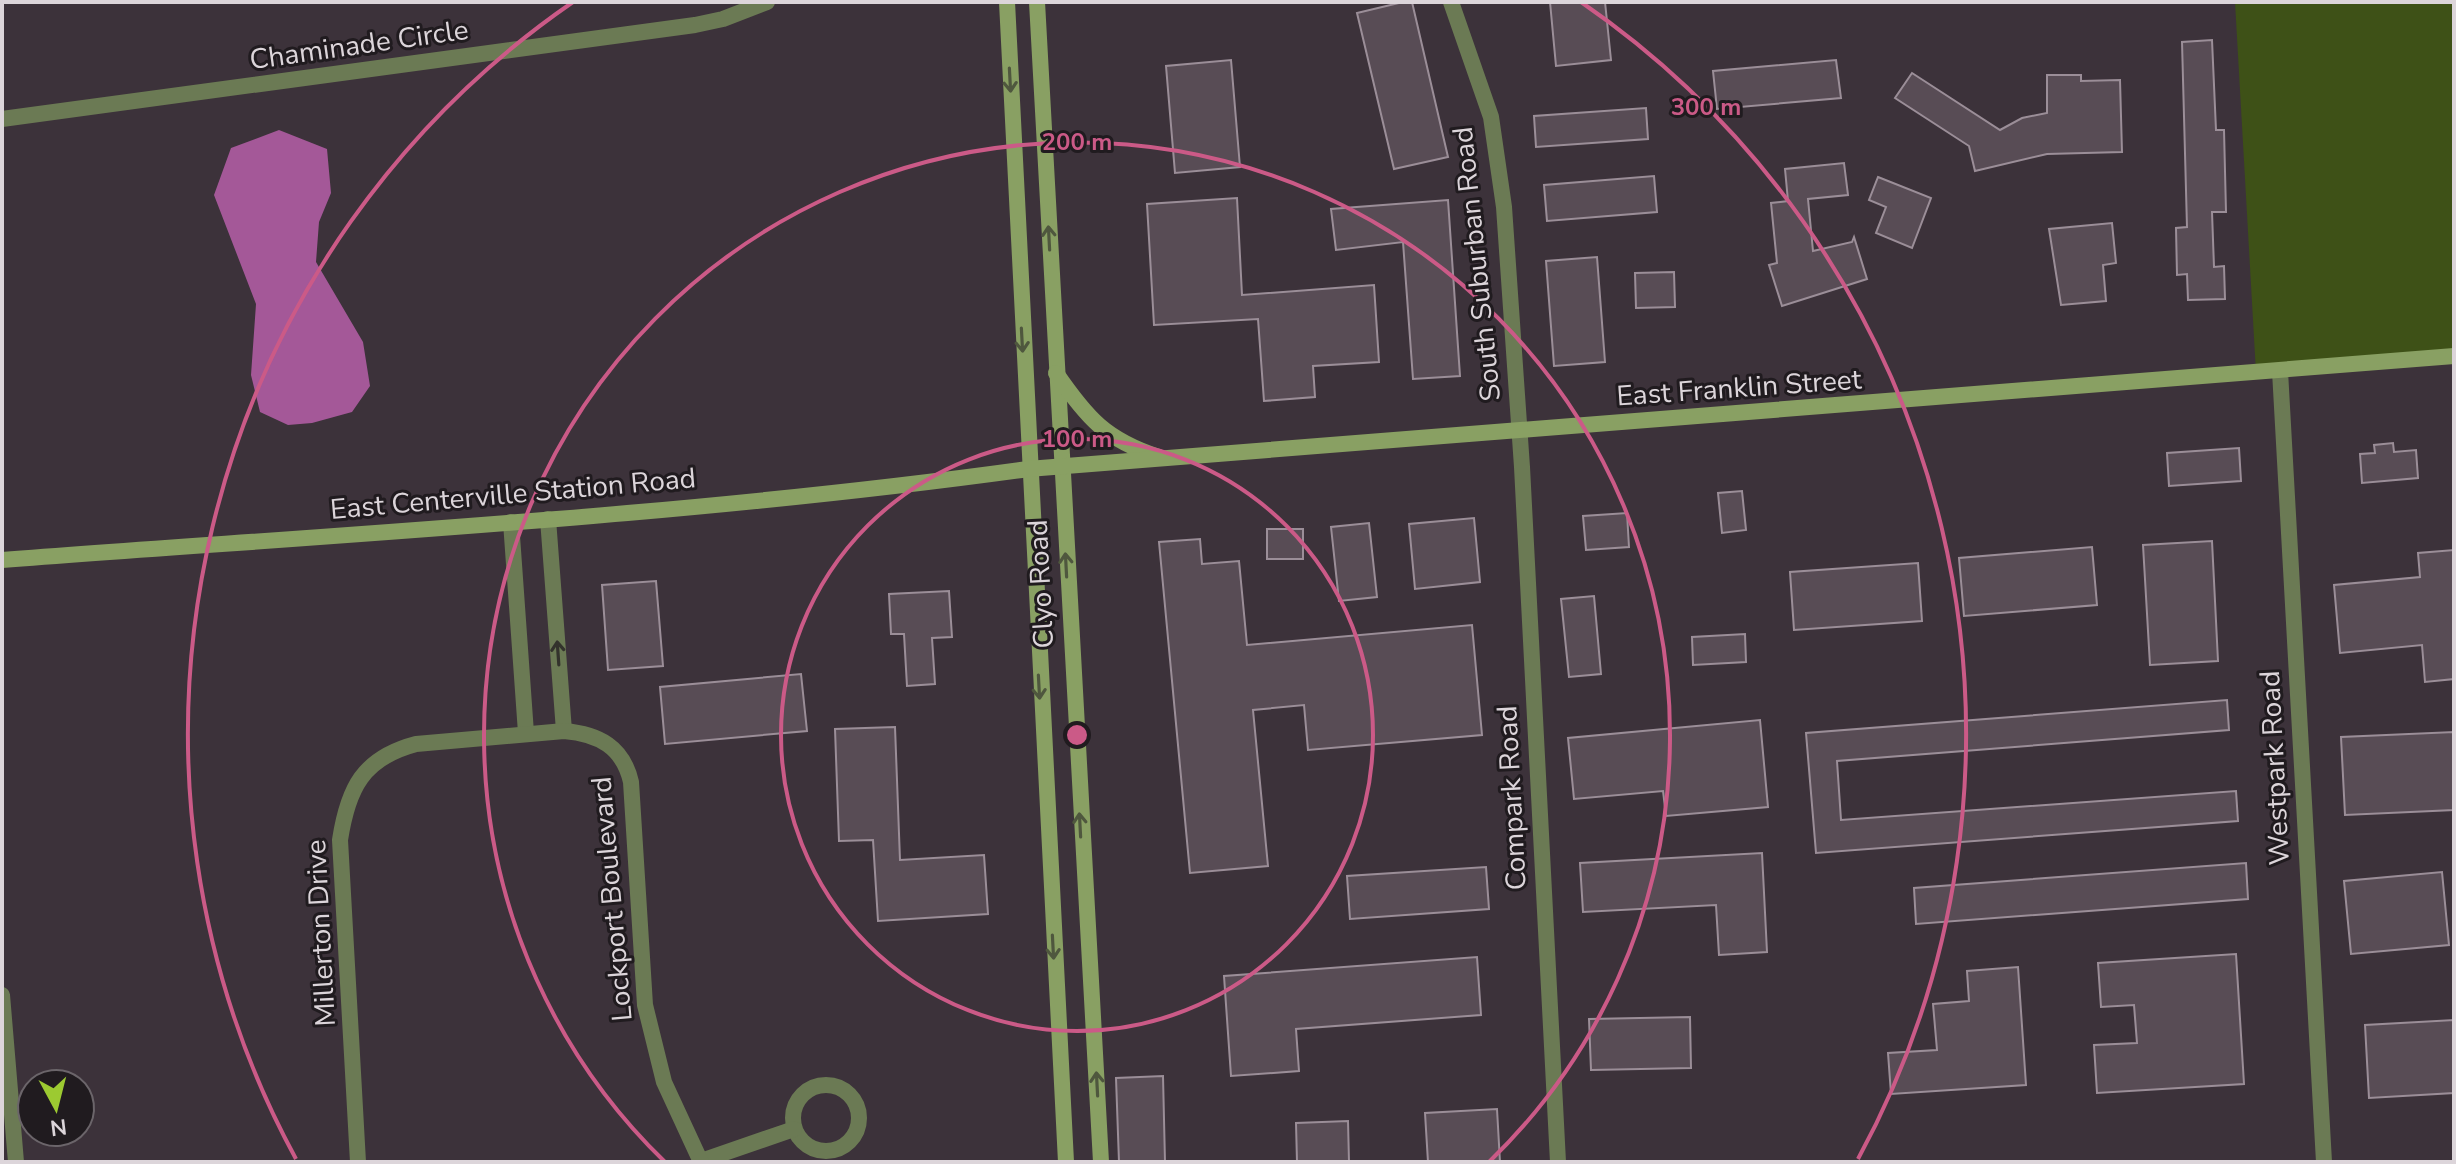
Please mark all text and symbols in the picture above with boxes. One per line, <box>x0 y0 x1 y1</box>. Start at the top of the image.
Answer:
street label: Chaminade Circle <box>247 11 471 79</box>
one-way arrow <box>1003 66 1018 93</box>
text: 300 m <box>1671 91 1741 123</box>
street label: South Suburban Road <box>1444 125 1510 403</box>
text: 200 m <box>1042 126 1112 158</box>
one-way arrow <box>1041 225 1056 252</box>
one-way arrow <box>1015 326 1030 353</box>
street label: East Franklin Street <box>1615 360 1863 416</box>
text: 100 m <box>1042 423 1112 455</box>
street label: East Centerville Station Road <box>329 459 697 529</box>
street label: Clyo Road <box>1019 519 1063 649</box>
one-way arrow <box>1058 552 1073 579</box>
one-way arrow <box>550 640 565 667</box>
street label: Westpark Road <box>2251 670 2299 866</box>
one-way arrow <box>1032 673 1047 700</box>
street label: Compark Road <box>1488 705 1536 891</box>
centre of rings <box>1063 721 1091 749</box>
street label: Lockport Boulevard <box>582 775 642 1023</box>
one-way arrow <box>1072 812 1087 839</box>
street label: Millerton Drive <box>297 838 345 1028</box>
one-way arrow <box>1046 933 1061 960</box>
north arrow <box>16 1068 96 1148</box>
one-way arrow <box>1089 1071 1104 1098</box>
text: N <box>48 1111 68 1143</box>

